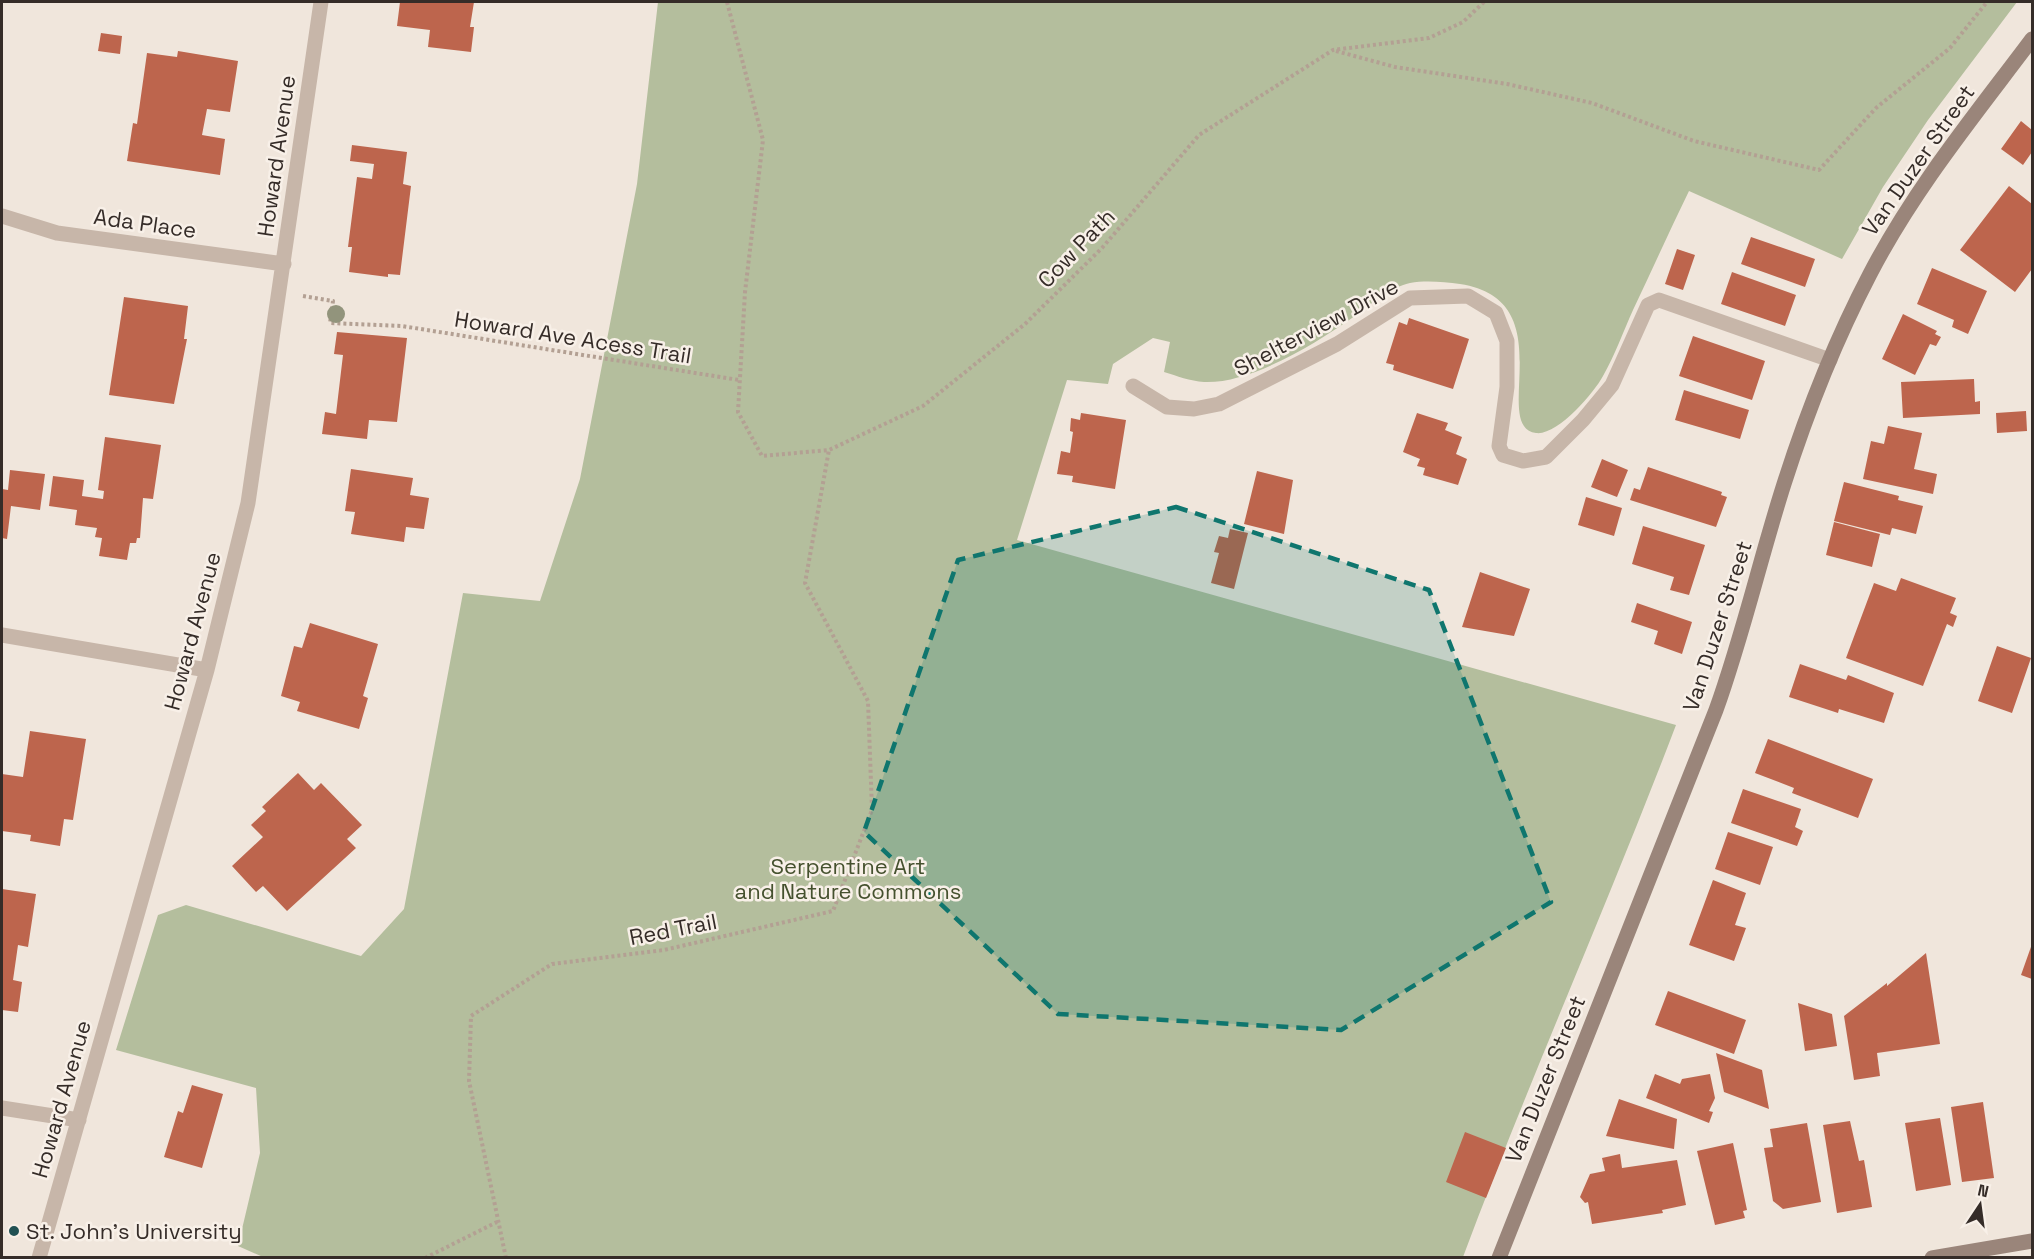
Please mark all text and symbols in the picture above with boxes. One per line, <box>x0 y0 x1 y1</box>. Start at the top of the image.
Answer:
street label: Howard Avenue <box>251 73 301 239</box>
street label: Van Duzer Street <box>1856 79 1980 241</box>
street label: Ada Place <box>92 202 198 244</box>
street label: Cow Path <box>1031 203 1121 293</box>
street label: Shelterview Drive <box>1229 272 1403 382</box>
street label: Howard Ave Acess Trail <box>453 304 693 370</box>
street label: Van Duzer Street <box>1676 537 1758 715</box>
street label: Howard Avenue <box>157 549 227 713</box>
park label: Serpentine Art and Nature Commons <box>735 852 961 905</box>
street label: Red Trail <box>627 907 719 951</box>
street label: Van Duzer Street <box>1499 991 1591 1167</box>
street label: Howard Avenue <box>25 1017 97 1181</box>
north arrow <box>1950 1175 2010 1235</box>
text: N <box>1976 1179 1991 1202</box>
place label: St. John's University <box>26 1217 242 1245</box>
marker: St. John's University <box>7 1224 21 1238</box>

